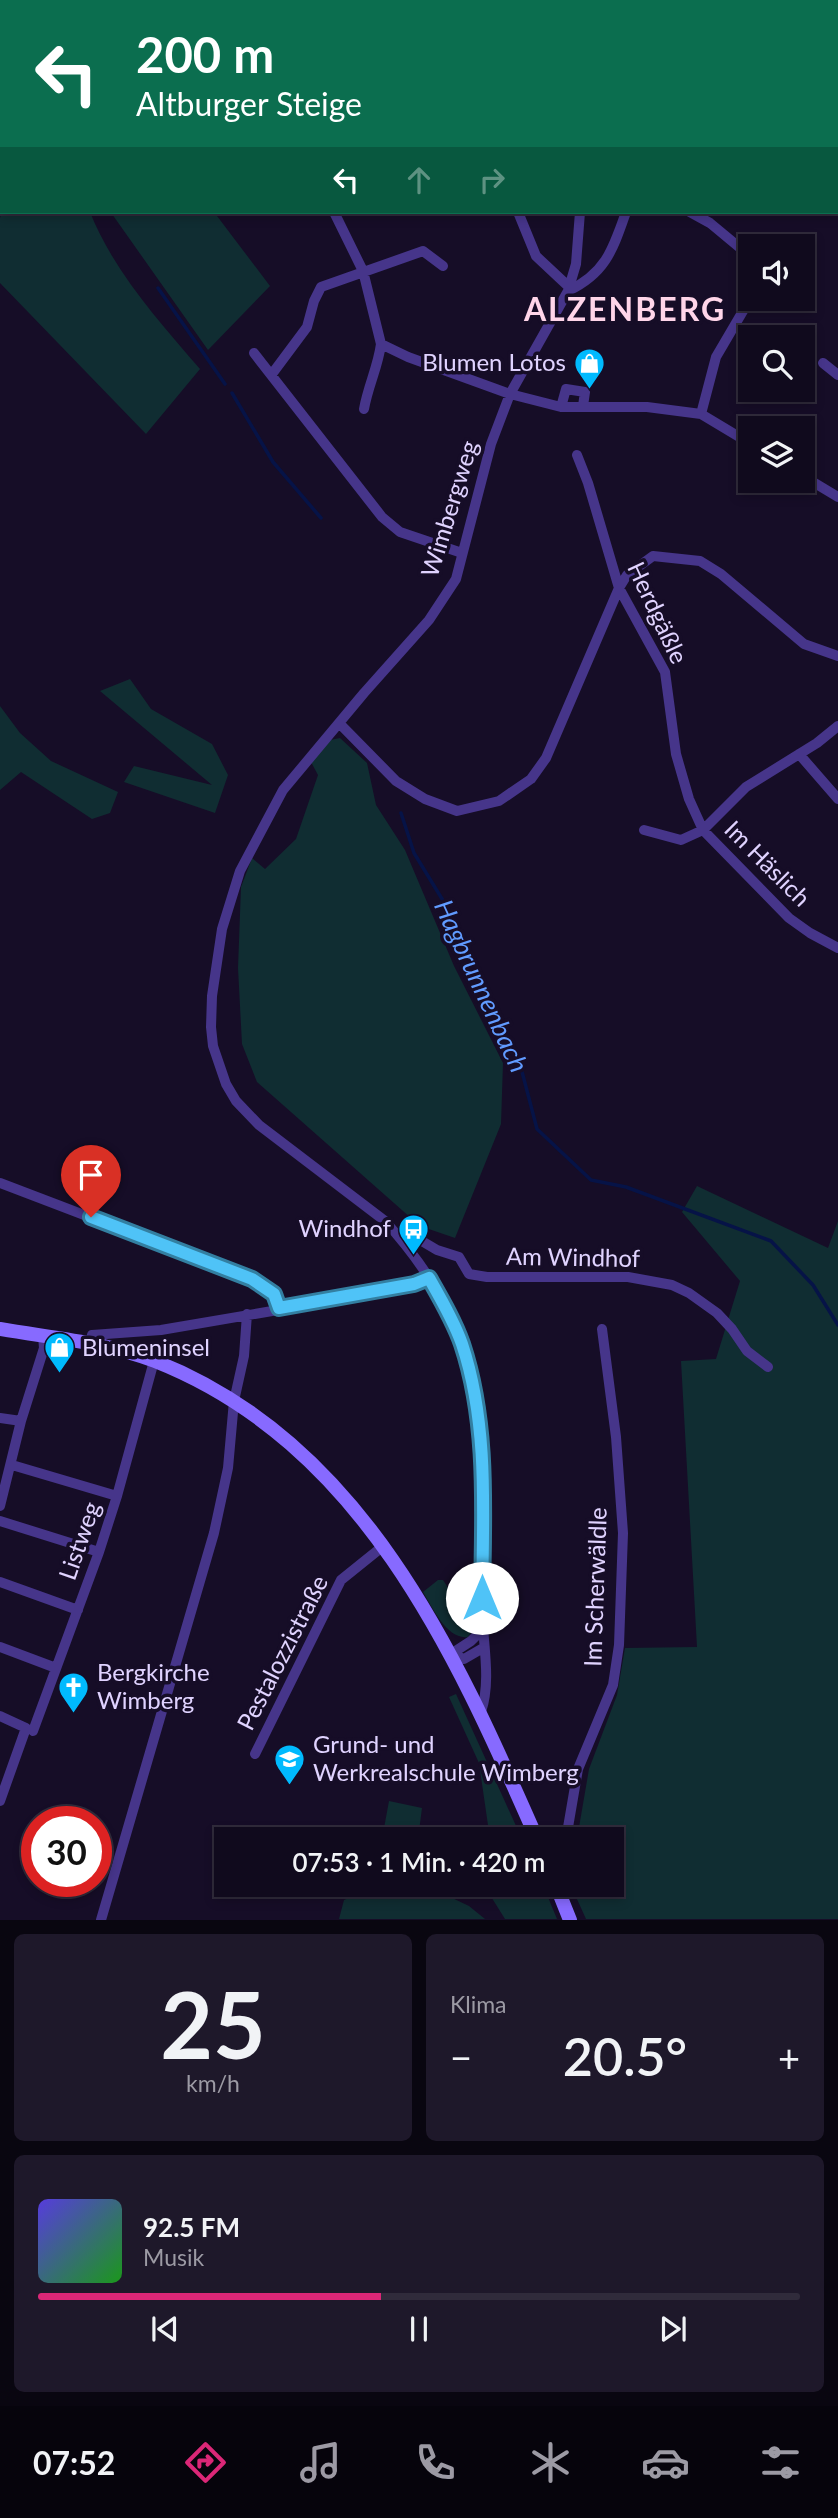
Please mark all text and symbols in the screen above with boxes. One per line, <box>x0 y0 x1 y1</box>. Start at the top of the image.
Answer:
text: 200 m <box>136 25 274 83</box>
icon: left <box>21 28 112 119</box>
text: Altburger Steige <box>136 84 362 123</box>
icon: left <box>327 161 365 199</box>
icon: ahead <box>400 161 438 199</box>
icon: right <box>473 161 511 199</box>
map controls <box>738 234 815 493</box>
button: sound <box>738 234 815 311</box>
district label: ALZENBERG <box>523 289 726 328</box>
button: search <box>738 325 815 402</box>
shop icon: Blumen Lotos <box>572 346 606 390</box>
place label: Blumen Lotos <box>422 347 566 376</box>
button: layers <box>738 416 815 493</box>
street label: Wimbergweg <box>414 437 483 580</box>
street label: Herdgäßle <box>622 557 695 668</box>
street label: Im Häslich <box>719 814 817 912</box>
water label: Hagbrunnenbach <box>428 894 536 1077</box>
pin <box>61 1145 121 1217</box>
icon: arrive <box>72 1156 110 1194</box>
bus stop icon: Windhof <box>397 1212 431 1256</box>
place label: Windhof <box>298 1213 392 1242</box>
street label: Am Windhof <box>506 1241 641 1272</box>
shop icon: Blumeninsel <box>42 1331 76 1375</box>
place label: Blumeninsel <box>82 1332 210 1361</box>
street label: Listweg <box>52 1498 105 1583</box>
street label: Im Scherwäldle <box>577 1507 612 1667</box>
position arrow <box>445 1561 519 1635</box>
street label: Pestalozzistraße <box>230 1570 333 1735</box>
place label: Bergkirche Wimberg <box>97 1657 210 1714</box>
church icon: Bergkirche Wimberg <box>57 1670 91 1714</box>
place label: Grund- und Werkrealschule Wimberg <box>313 1729 579 1786</box>
school or university icon: Grund- und Werkrealschule Wimberg <box>273 1742 307 1786</box>
speed limit sign: 30 <box>21 1806 112 1897</box>
text: 07:53 · 1 Min. · 420 m <box>293 1846 545 1878</box>
text: 25 <box>160 1969 266 2078</box>
text: Klima <box>450 1990 507 2018</box>
text: 20.5° <box>563 2025 687 2087</box>
text: − <box>450 2034 472 2080</box>
text: + <box>778 2034 800 2080</box>
text: km/h <box>186 2069 240 2097</box>
text: 92.5 FM <box>143 2211 240 2243</box>
text: Musik <box>143 2243 204 2271</box>
icon: previous <box>146 2310 184 2348</box>
icon: pause <box>400 2310 438 2348</box>
icon: next <box>654 2310 692 2348</box>
icon: directions <box>181 2438 230 2487</box>
icon: music <box>296 2438 345 2487</box>
icon: phone <box>411 2438 460 2487</box>
icon: climate <box>526 2438 575 2487</box>
icon: car <box>641 2438 690 2487</box>
icon: filters <box>756 2438 805 2487</box>
text: 07:52 <box>33 2443 115 2482</box>

